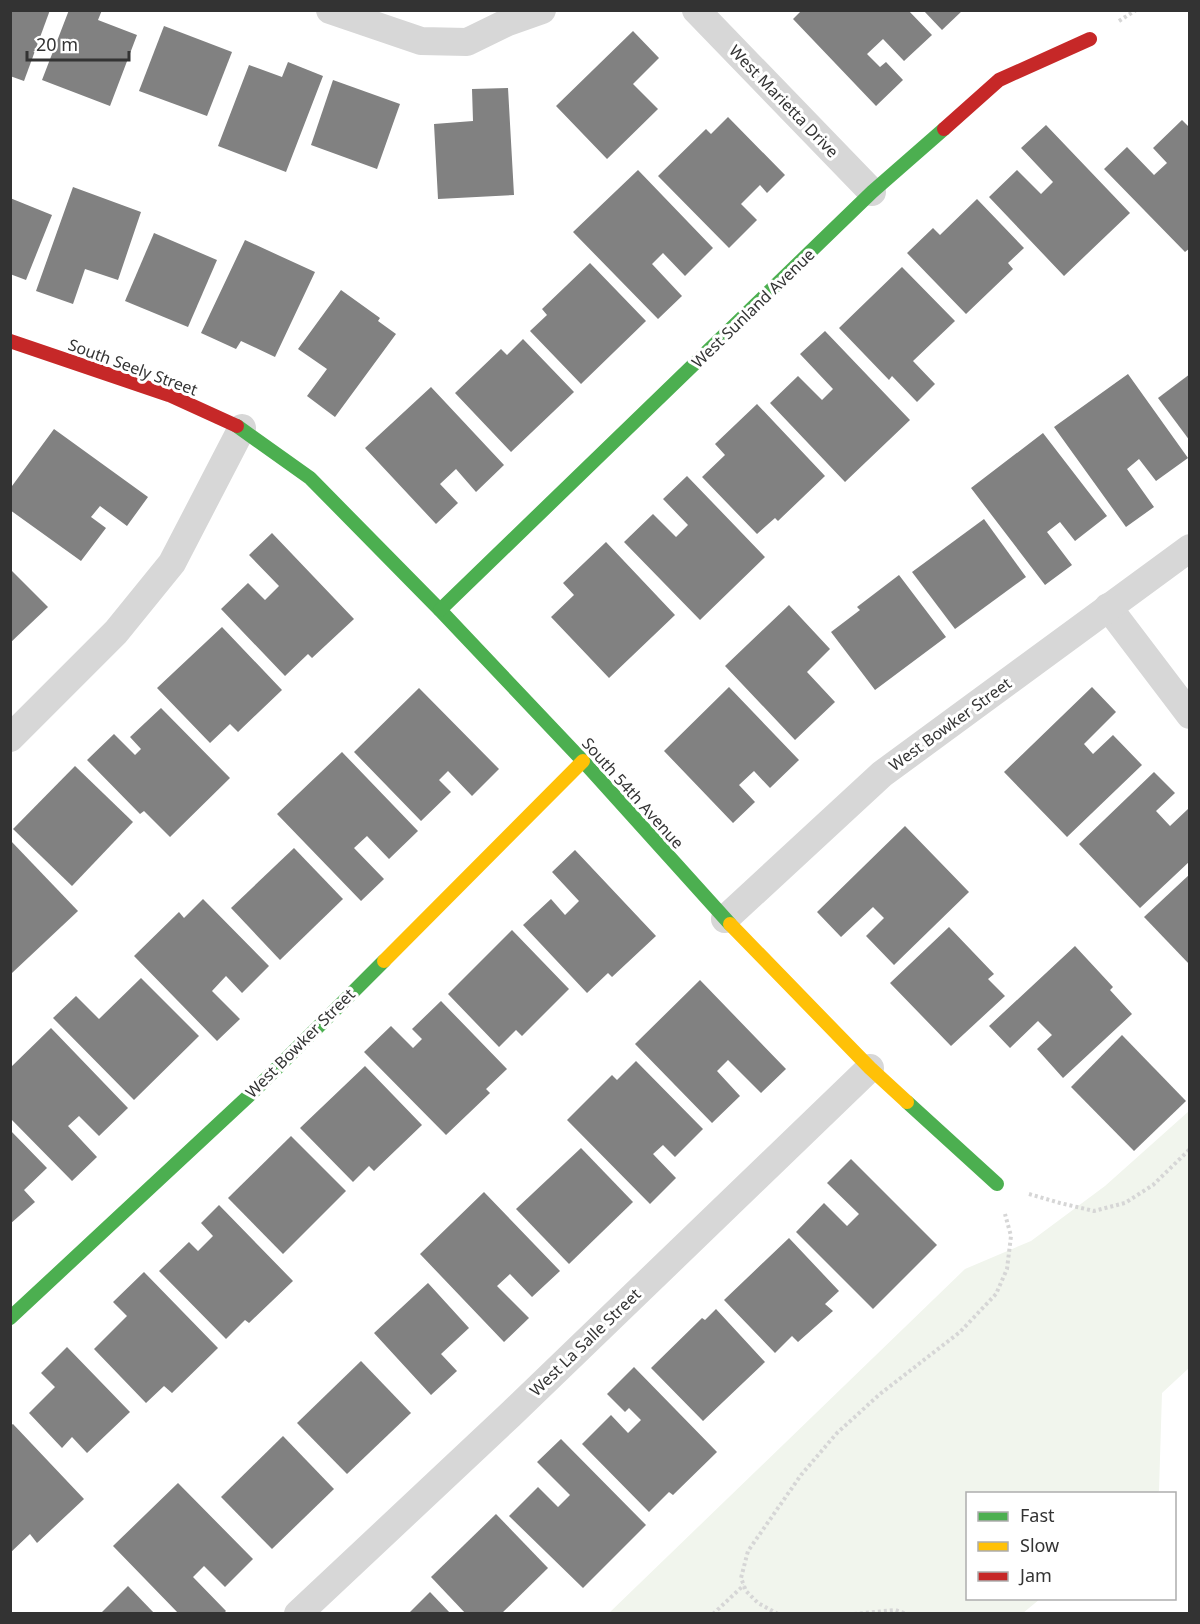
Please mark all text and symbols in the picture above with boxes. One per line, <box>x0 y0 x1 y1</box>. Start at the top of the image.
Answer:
scale bar <box>27 24 129 62</box>
text: 20 m <box>36 32 78 56</box>
street label: West Marietta Drive <box>724 40 844 162</box>
street label: West Sunland Avenue <box>687 243 819 373</box>
street label: South Seely Street <box>65 333 201 401</box>
street label: West Bowker Street <box>884 672 1016 776</box>
street label: South 54th Avenue <box>577 733 689 853</box>
street label: West Bowker Street <box>240 983 360 1103</box>
street label: West La Salle Street <box>525 1283 646 1401</box>
legend <box>966 1492 1176 1600</box>
text: Fast <box>1020 1503 1055 1527</box>
text: Slow <box>1020 1533 1059 1557</box>
text: Jam <box>1018 1563 1052 1587</box>

